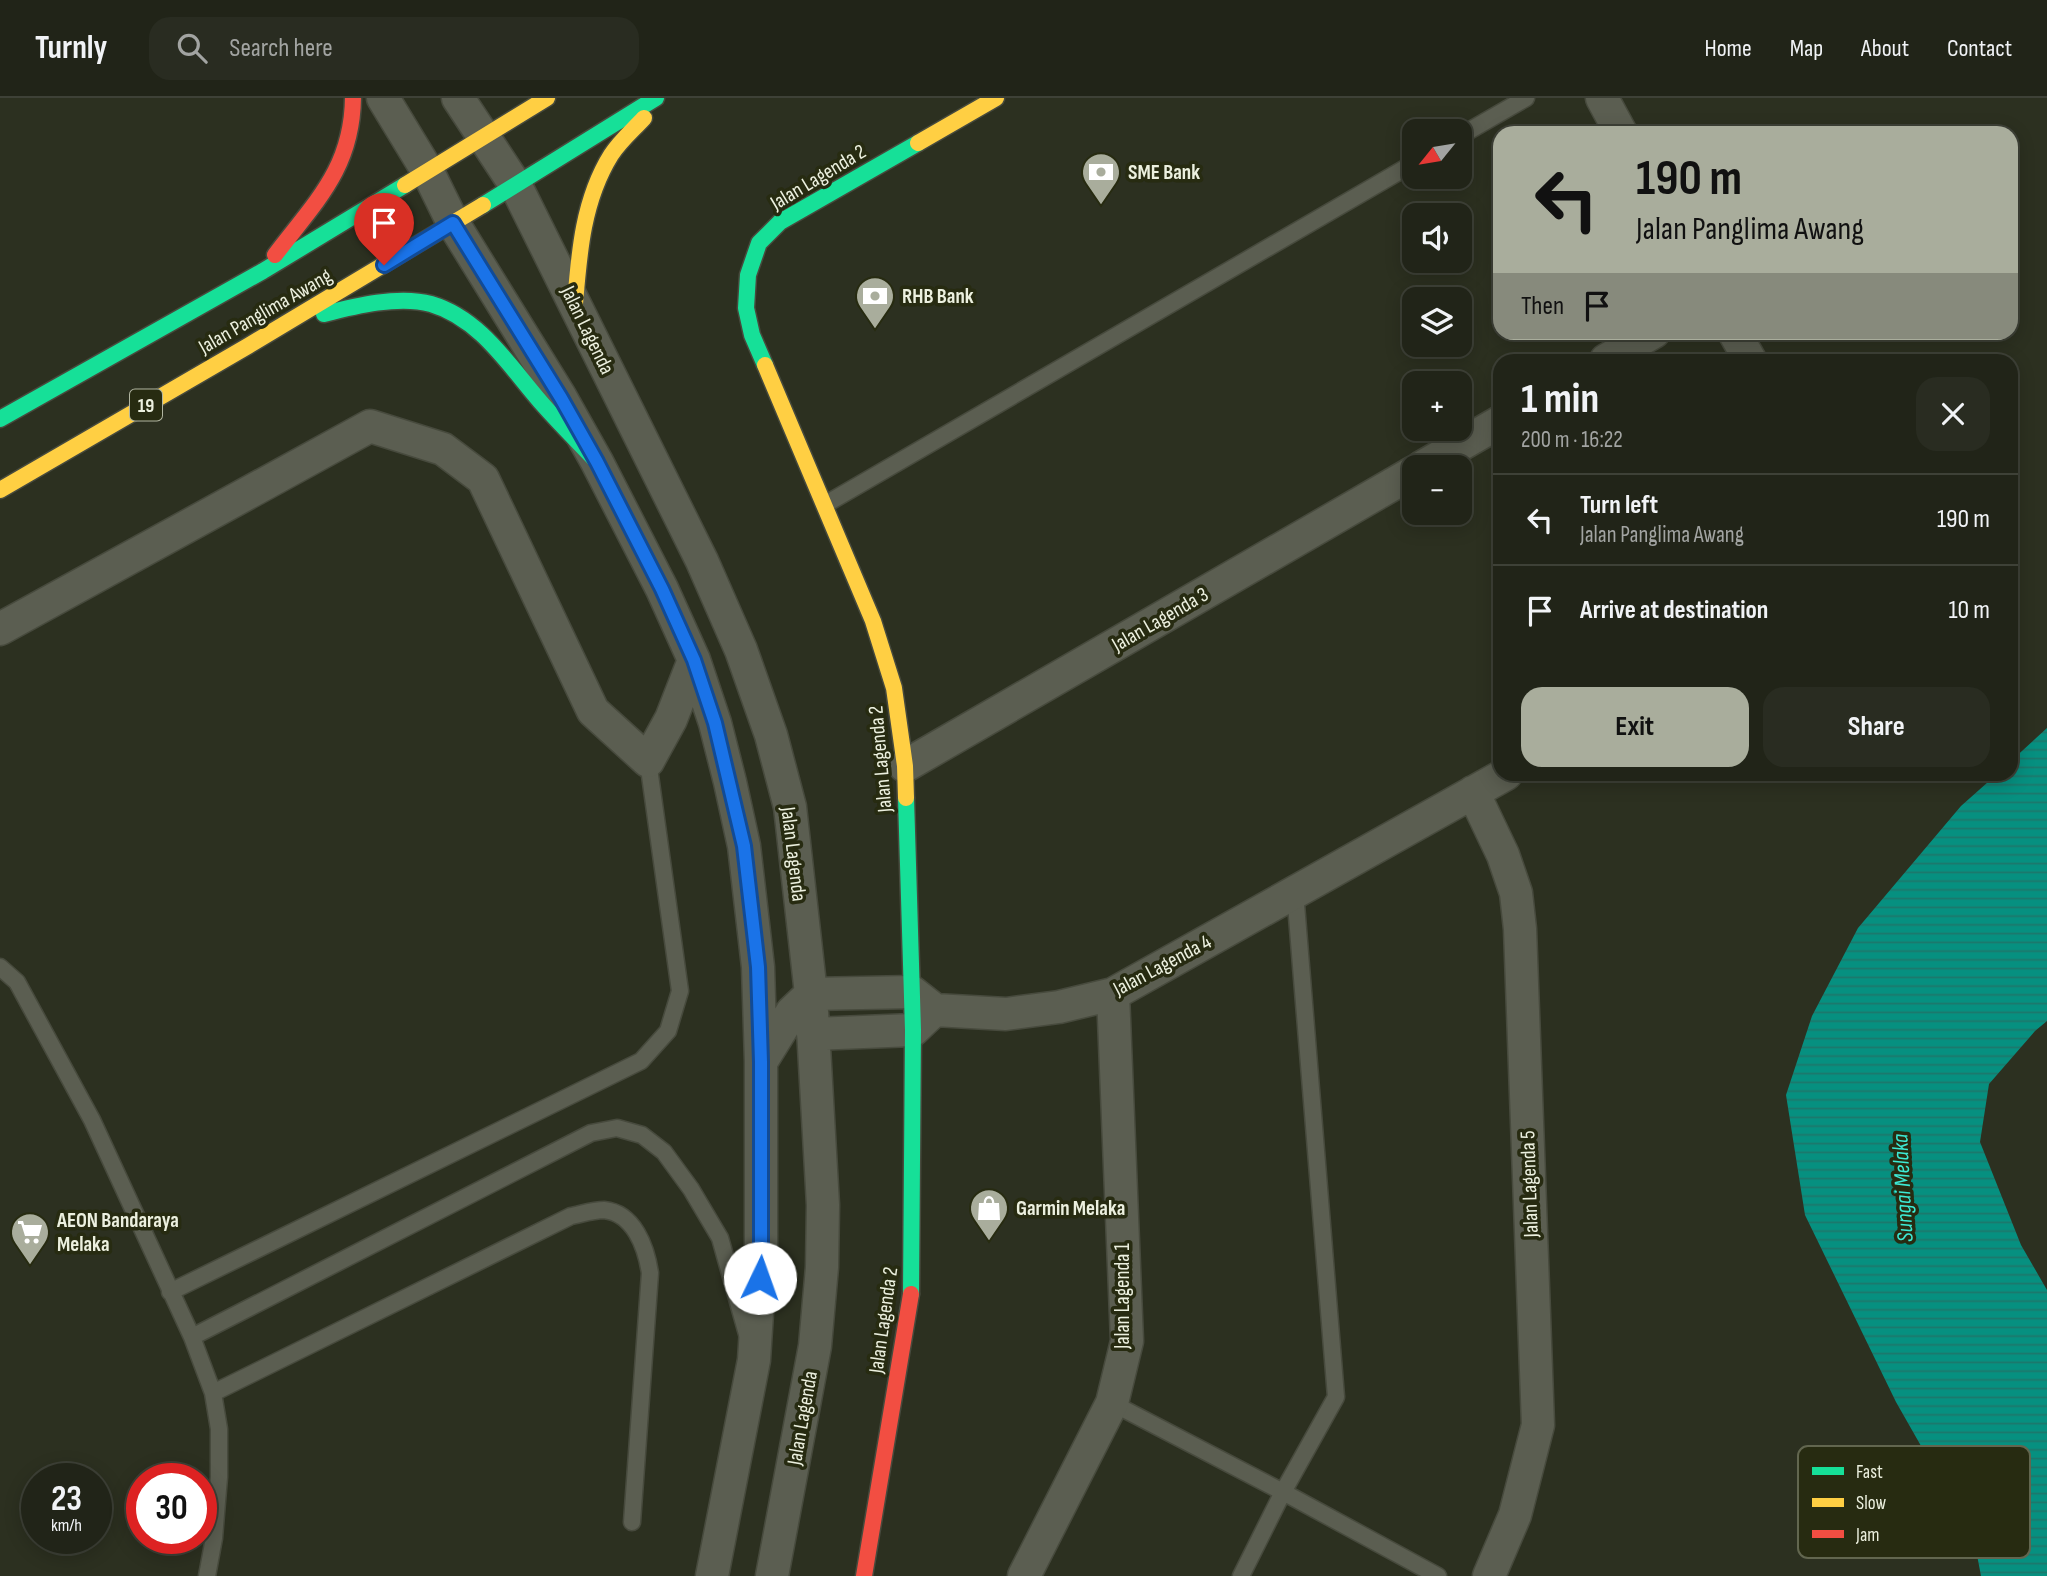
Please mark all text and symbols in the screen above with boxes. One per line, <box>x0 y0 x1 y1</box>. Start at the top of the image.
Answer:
search box <box>149 17 639 80</box>
text: Turnly <box>35 28 107 68</box>
icon: search <box>173 29 211 67</box>
text: Search here <box>229 33 333 64</box>
text: Home <box>1704 34 1752 63</box>
text: Map <box>1790 34 1823 63</box>
text: About <box>1861 34 1909 63</box>
text: Contact <box>1947 34 2012 63</box>
north arrow <box>1402 119 1472 189</box>
map controls <box>1402 119 1472 525</box>
street label: Jalan Lagenda 2 <box>765 139 871 216</box>
text: 190 m <box>1636 150 1742 209</box>
bank icon: SME Bank <box>1080 151 1122 206</box>
icon: left <box>1521 154 1612 245</box>
place label: SME Bank <box>1128 160 1200 185</box>
pin <box>354 193 414 265</box>
button: sound <box>1402 203 1472 273</box>
icon: arrive <box>365 204 403 242</box>
text: Jalan Panglima Awang <box>1636 210 1864 249</box>
street label: Jalan Panglima Awang <box>193 263 336 360</box>
bank icon: RHB Bank <box>854 275 896 330</box>
street label: Jalan Lagenda <box>555 281 620 378</box>
place label: RHB Bank <box>902 284 974 309</box>
button: layers <box>1402 287 1472 357</box>
icon: arrive <box>1578 287 1616 325</box>
text: Then <box>1521 291 1564 322</box>
button: + <box>1402 371 1472 441</box>
text: 1 min <box>1521 374 1599 425</box>
button: close <box>1916 377 1990 451</box>
road number: 19 <box>130 390 162 420</box>
text: 200 m · 16:22 <box>1521 426 1623 454</box>
button: − <box>1402 455 1472 525</box>
text: Turn left <box>1580 490 1658 521</box>
icon: left <box>1521 501 1559 539</box>
text: 190 m <box>1937 504 1990 535</box>
text: Jalan Panglima Awang <box>1580 521 1744 549</box>
street label: Jalan Lagenda 3 <box>1107 582 1213 658</box>
icon: arrive <box>1521 592 1559 630</box>
text: Arrive at destination <box>1580 595 1768 626</box>
text: 10 m <box>1948 595 1990 626</box>
button: Exit <box>1521 687 1749 767</box>
button: Share <box>1763 687 1990 767</box>
street label: Jalan Lagenda 2 <box>863 705 898 814</box>
street label: Jalan Lagenda <box>775 804 812 903</box>
street label: Jalan Lagenda 4 <box>1108 929 1216 1002</box>
street label: Jalan Lagenda 5 <box>1515 1130 1544 1239</box>
water label: Sungai Melaka <box>1886 1132 1920 1243</box>
shop icon: Garmin Melaka <box>968 1187 1010 1242</box>
place label: Garmin Melaka <box>1016 1196 1125 1221</box>
place label: AEON Bandaraya Melaka <box>56 1208 179 1257</box>
supermarket icon: AEON Bandaraya Melaka <box>9 1211 51 1266</box>
position arrow <box>723 1241 797 1315</box>
street label: Jalan Lagenda 1 <box>1110 1242 1135 1350</box>
street label: Jalan Lagenda 2 <box>864 1265 903 1376</box>
street label: Jalan Lagenda <box>782 1369 823 1468</box>
legend <box>1798 1446 2030 1558</box>
text: Fast <box>1856 1461 1883 1484</box>
speed limit sign: 30 <box>126 1463 217 1554</box>
text: 23 <box>51 1478 82 1521</box>
text: Slow <box>1856 1492 1886 1515</box>
text: km/h <box>51 1515 82 1536</box>
text: Jam <box>1855 1524 1879 1547</box>

